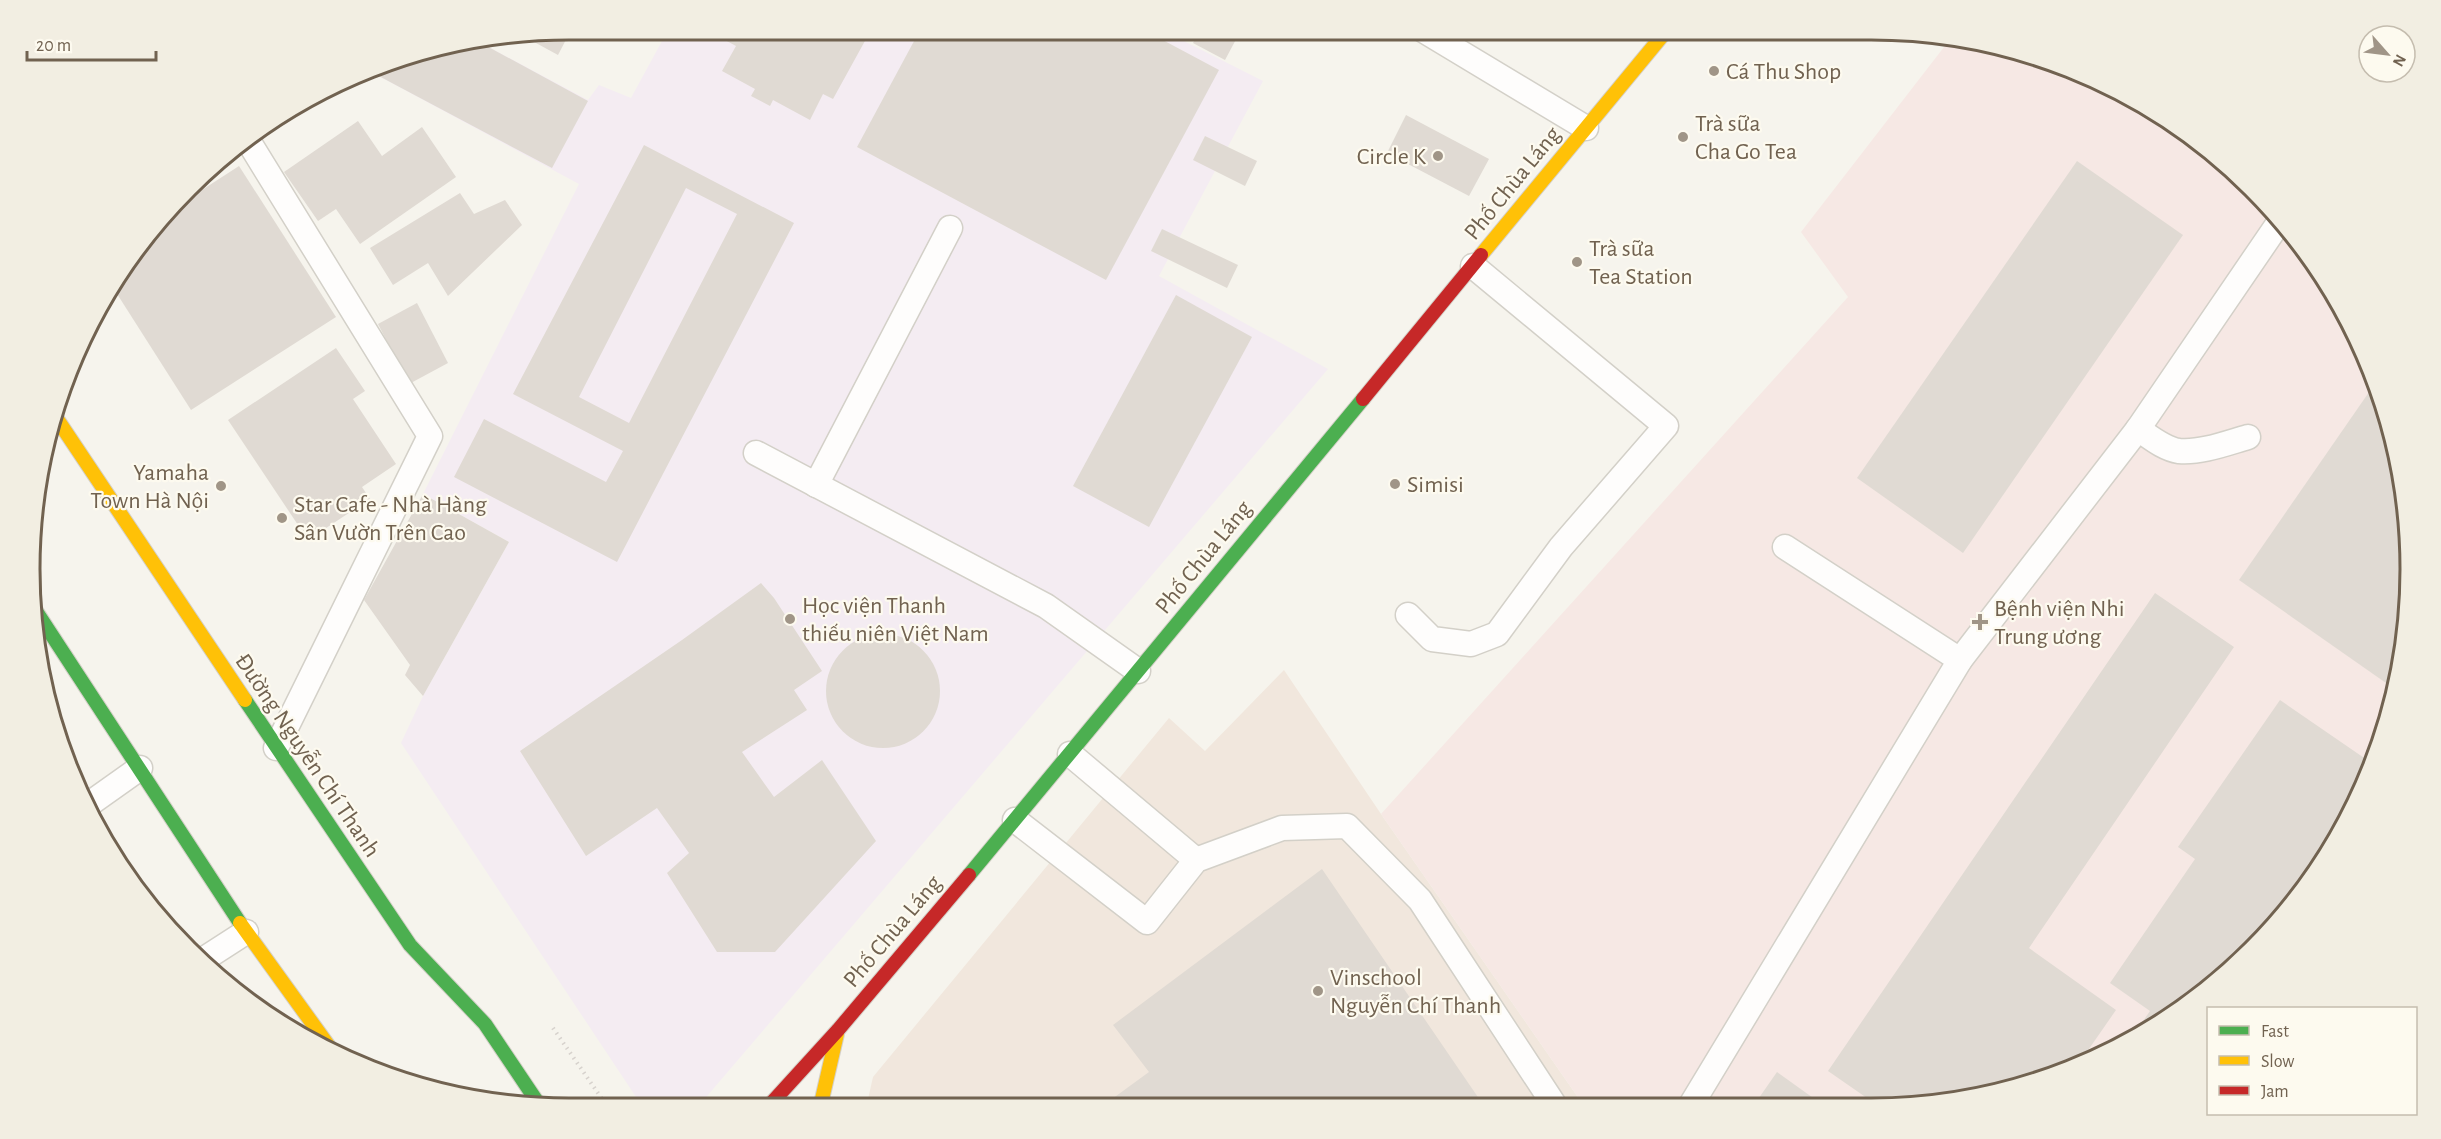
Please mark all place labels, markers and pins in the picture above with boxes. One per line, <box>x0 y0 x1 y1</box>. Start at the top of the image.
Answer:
place label: Cá Thu Shop <box>1726 60 1841 84</box>
marker: Cá Thu Shop <box>1707 64 1721 78</box>
place label: Trà sữa Cha Go Tea <box>1695 112 1797 164</box>
marker: Trà sữa Cha Go Tea <box>1676 130 1690 144</box>
place label: Circle K <box>1357 145 1427 169</box>
marker: Circle K <box>1431 149 1445 163</box>
place label: Trà sữa Tea Station <box>1589 237 1693 289</box>
marker: Trà sữa Tea Station <box>1570 255 1584 269</box>
place label: Yamaha Town Hà Nội <box>90 461 209 513</box>
place label: Simisi <box>1407 473 1464 497</box>
marker: Simisi <box>1388 477 1402 491</box>
marker: Yamaha Town Hà Nội <box>214 479 228 493</box>
place label: Star Cafe - Nhà Hàng Sân Vườn Trên Cao <box>294 493 487 545</box>
marker: Star Cafe - Nhà Hàng Sân Vườn Trên Cao <box>275 511 289 525</box>
place label: Học viện Thanh thiếu niên Việt Nam <box>802 594 989 646</box>
place label: Bệnh viện Nhi Trung ương <box>1994 597 2125 649</box>
marker: Học viện Thanh thiếu niên Việt Nam <box>783 612 797 626</box>
marker: Bệnh viện Nhi Trung ương <box>1971 613 1989 631</box>
place label: Vinschool Nguyễn Chí Thanh <box>1330 966 1501 1018</box>
marker: Vinschool Nguyễn Chí Thanh <box>1311 984 1325 998</box>

